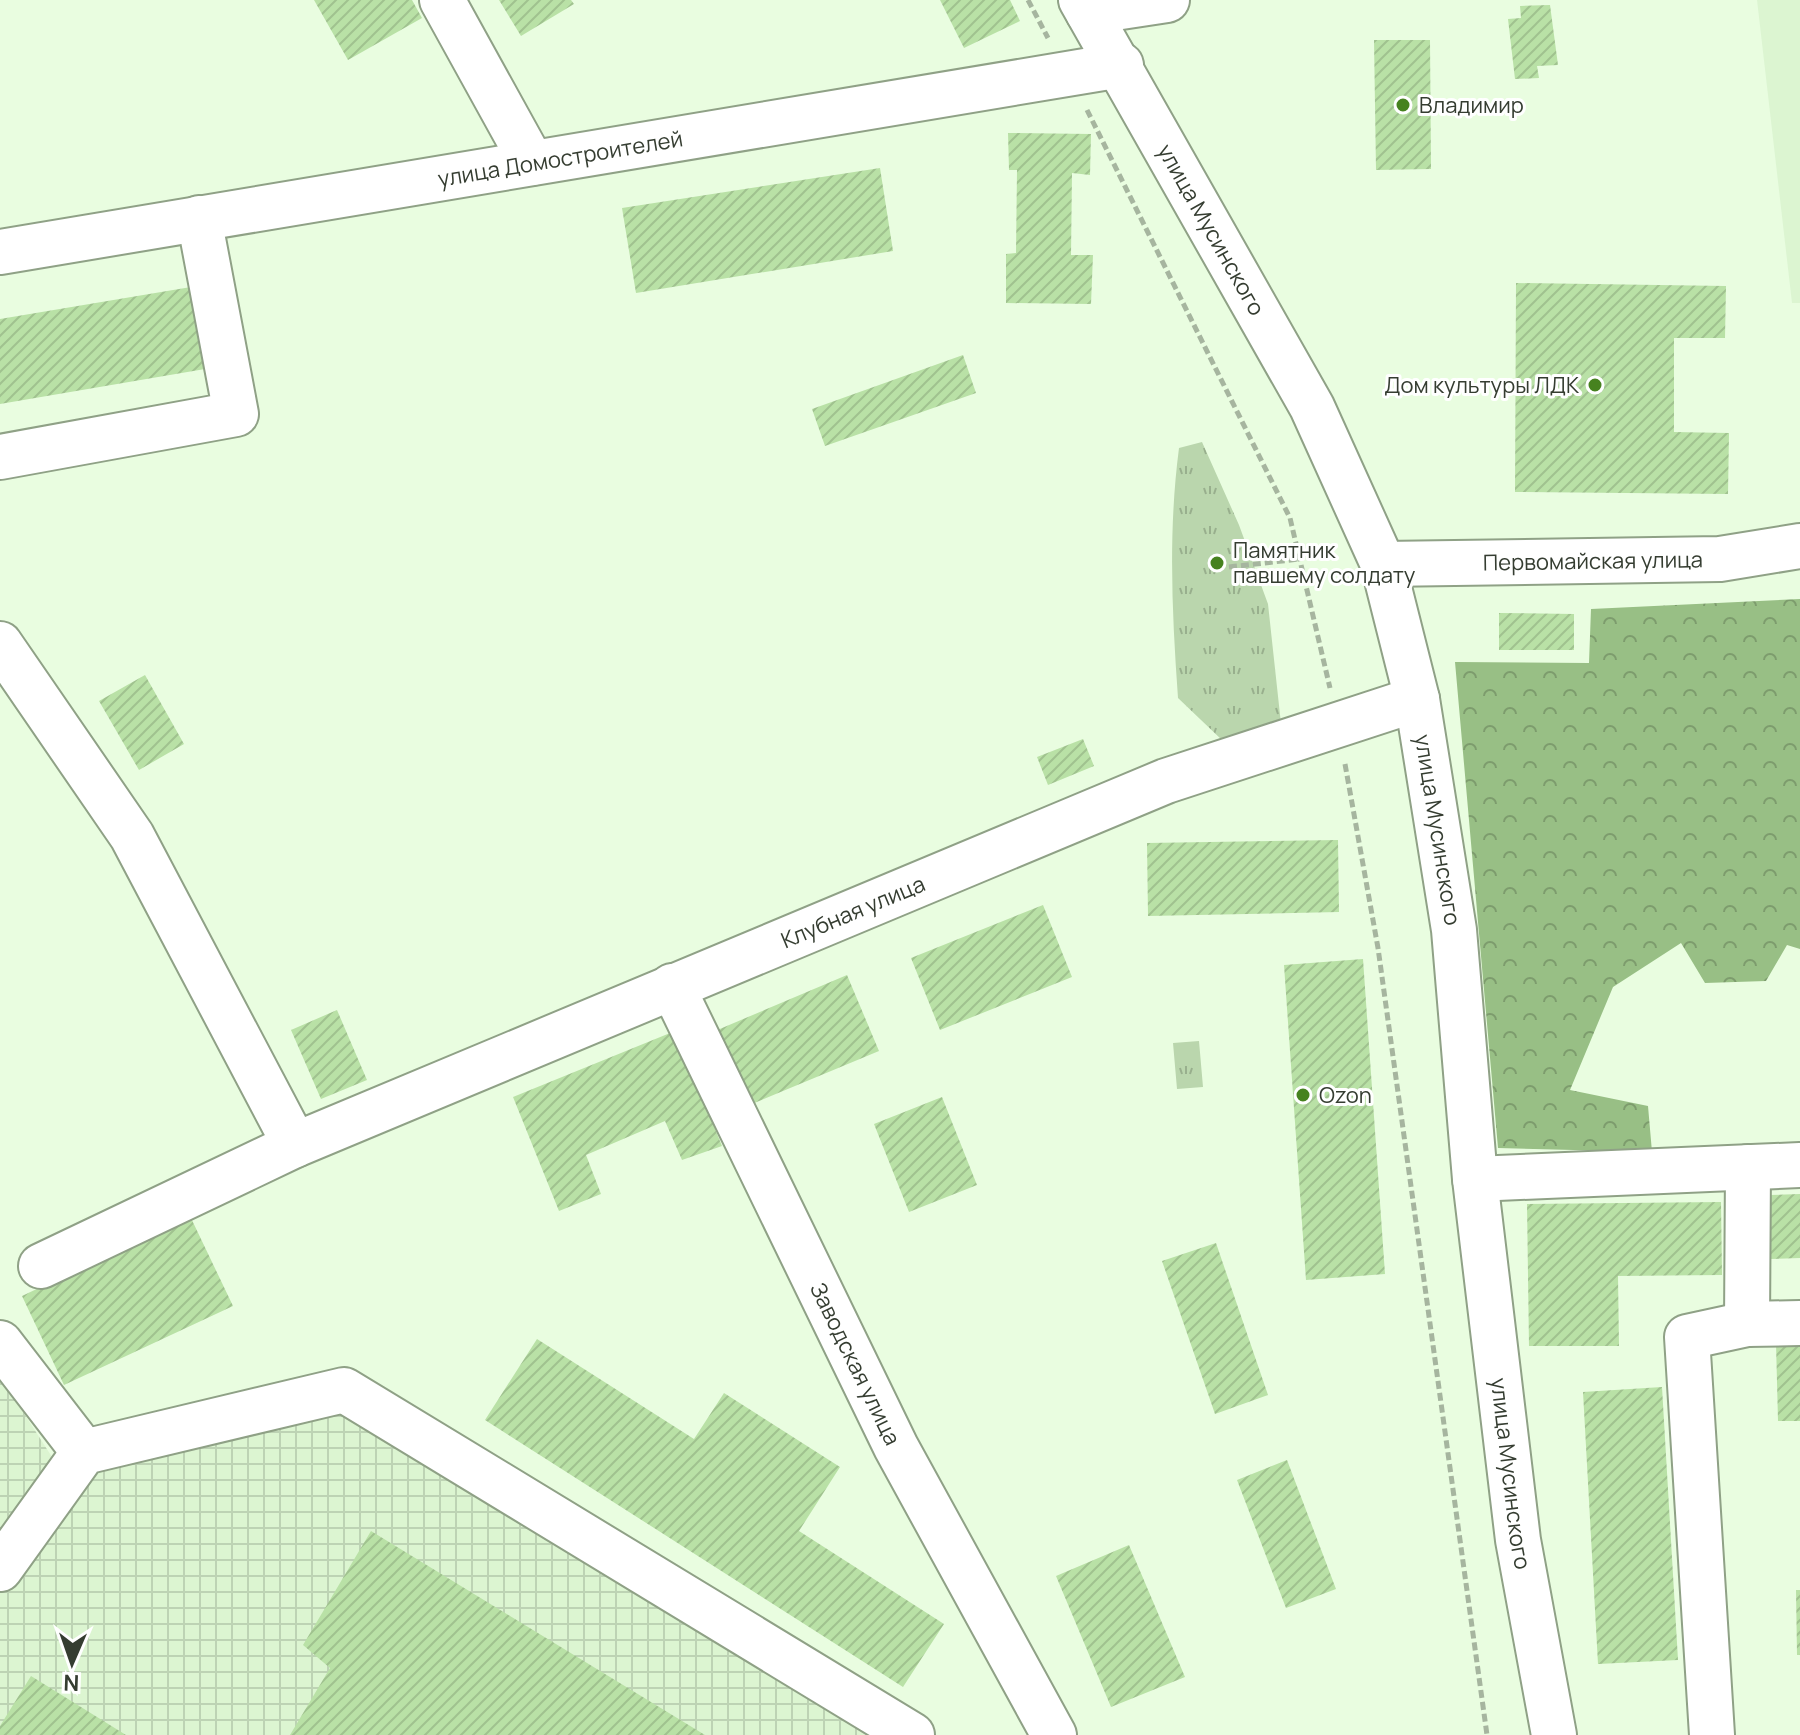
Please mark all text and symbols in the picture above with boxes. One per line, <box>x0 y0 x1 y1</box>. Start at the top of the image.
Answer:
place label: Владимир <box>1419 90 1524 120</box>
marker: Владимир <box>1394 96 1412 114</box>
street label: улица Домостроителей <box>436 123 685 194</box>
street label: улица Мусинского <box>1151 138 1272 321</box>
place label: Дом культуры ЛДК <box>1384 370 1580 400</box>
marker: Дом культуры ЛДК <box>1586 376 1604 394</box>
place label: Памятник павшему солдату <box>1233 535 1416 590</box>
street label: Первомайская улица <box>1483 544 1703 578</box>
marker: Памятник павшему солдату <box>1208 554 1226 572</box>
street label: улица Мусинского <box>1408 732 1468 927</box>
street label: Клубная улица <box>776 868 929 955</box>
place label: Ozon <box>1319 1080 1372 1110</box>
marker: Ozon <box>1294 1086 1312 1104</box>
street label: Заводская улица <box>803 1277 908 1450</box>
street label: улица Мусинского <box>1484 1376 1538 1572</box>
north arrow <box>32 1623 112 1703</box>
text: N <box>63 1668 80 1698</box>

